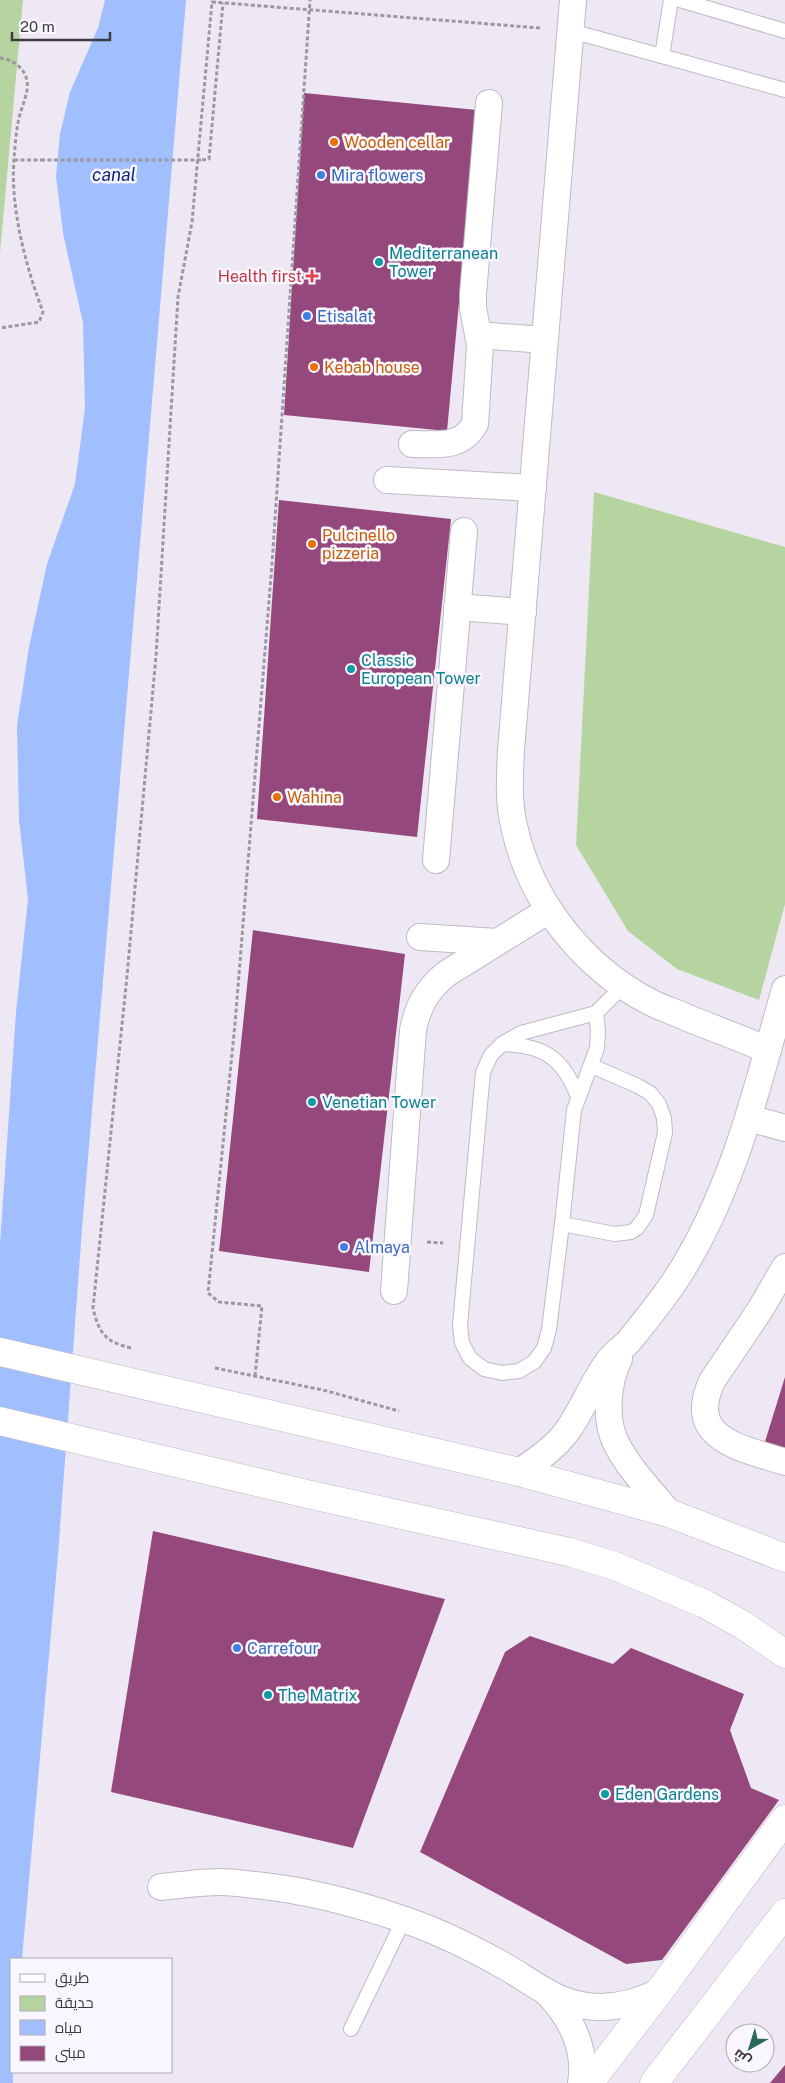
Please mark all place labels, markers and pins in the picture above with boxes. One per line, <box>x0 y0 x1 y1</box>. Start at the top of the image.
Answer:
place label: Wooden cellar <box>344 133 450 152</box>
marker: Wooden cellar <box>328 136 340 148</box>
place label: Mira flowers <box>331 166 423 185</box>
marker: Mira flowers <box>315 169 327 181</box>
place label: Mediterranean Tower <box>389 244 498 281</box>
marker: Mediterranean Tower <box>373 256 385 268</box>
place label: Health first <box>218 267 302 286</box>
marker: Health first <box>306 270 318 282</box>
place label: Etisalat <box>317 307 373 326</box>
marker: Etisalat <box>301 310 313 322</box>
place label: Kebab house <box>324 358 420 377</box>
marker: Kebab house <box>308 361 320 373</box>
place label: Pulcinello pizzeria <box>322 526 395 563</box>
marker: Pulcinello pizzeria <box>306 538 318 550</box>
place label: Classic European Tower <box>361 651 481 688</box>
marker: Classic European Tower <box>345 663 357 675</box>
place label: Wahina <box>287 788 342 807</box>
marker: Wahina <box>271 791 283 803</box>
place label: Venetian Tower <box>322 1093 436 1112</box>
marker: Venetian Tower <box>306 1096 318 1108</box>
place label: Almaya <box>354 1238 410 1257</box>
marker: Almaya <box>338 1241 350 1253</box>
place label: Carrefour <box>247 1639 319 1658</box>
marker: Carrefour <box>231 1642 243 1654</box>
place label: The Matrix <box>278 1686 358 1705</box>
marker: The Matrix <box>262 1689 274 1701</box>
place label: Eden Gardens <box>615 1785 719 1804</box>
marker: Eden Gardens <box>599 1788 611 1800</box>

